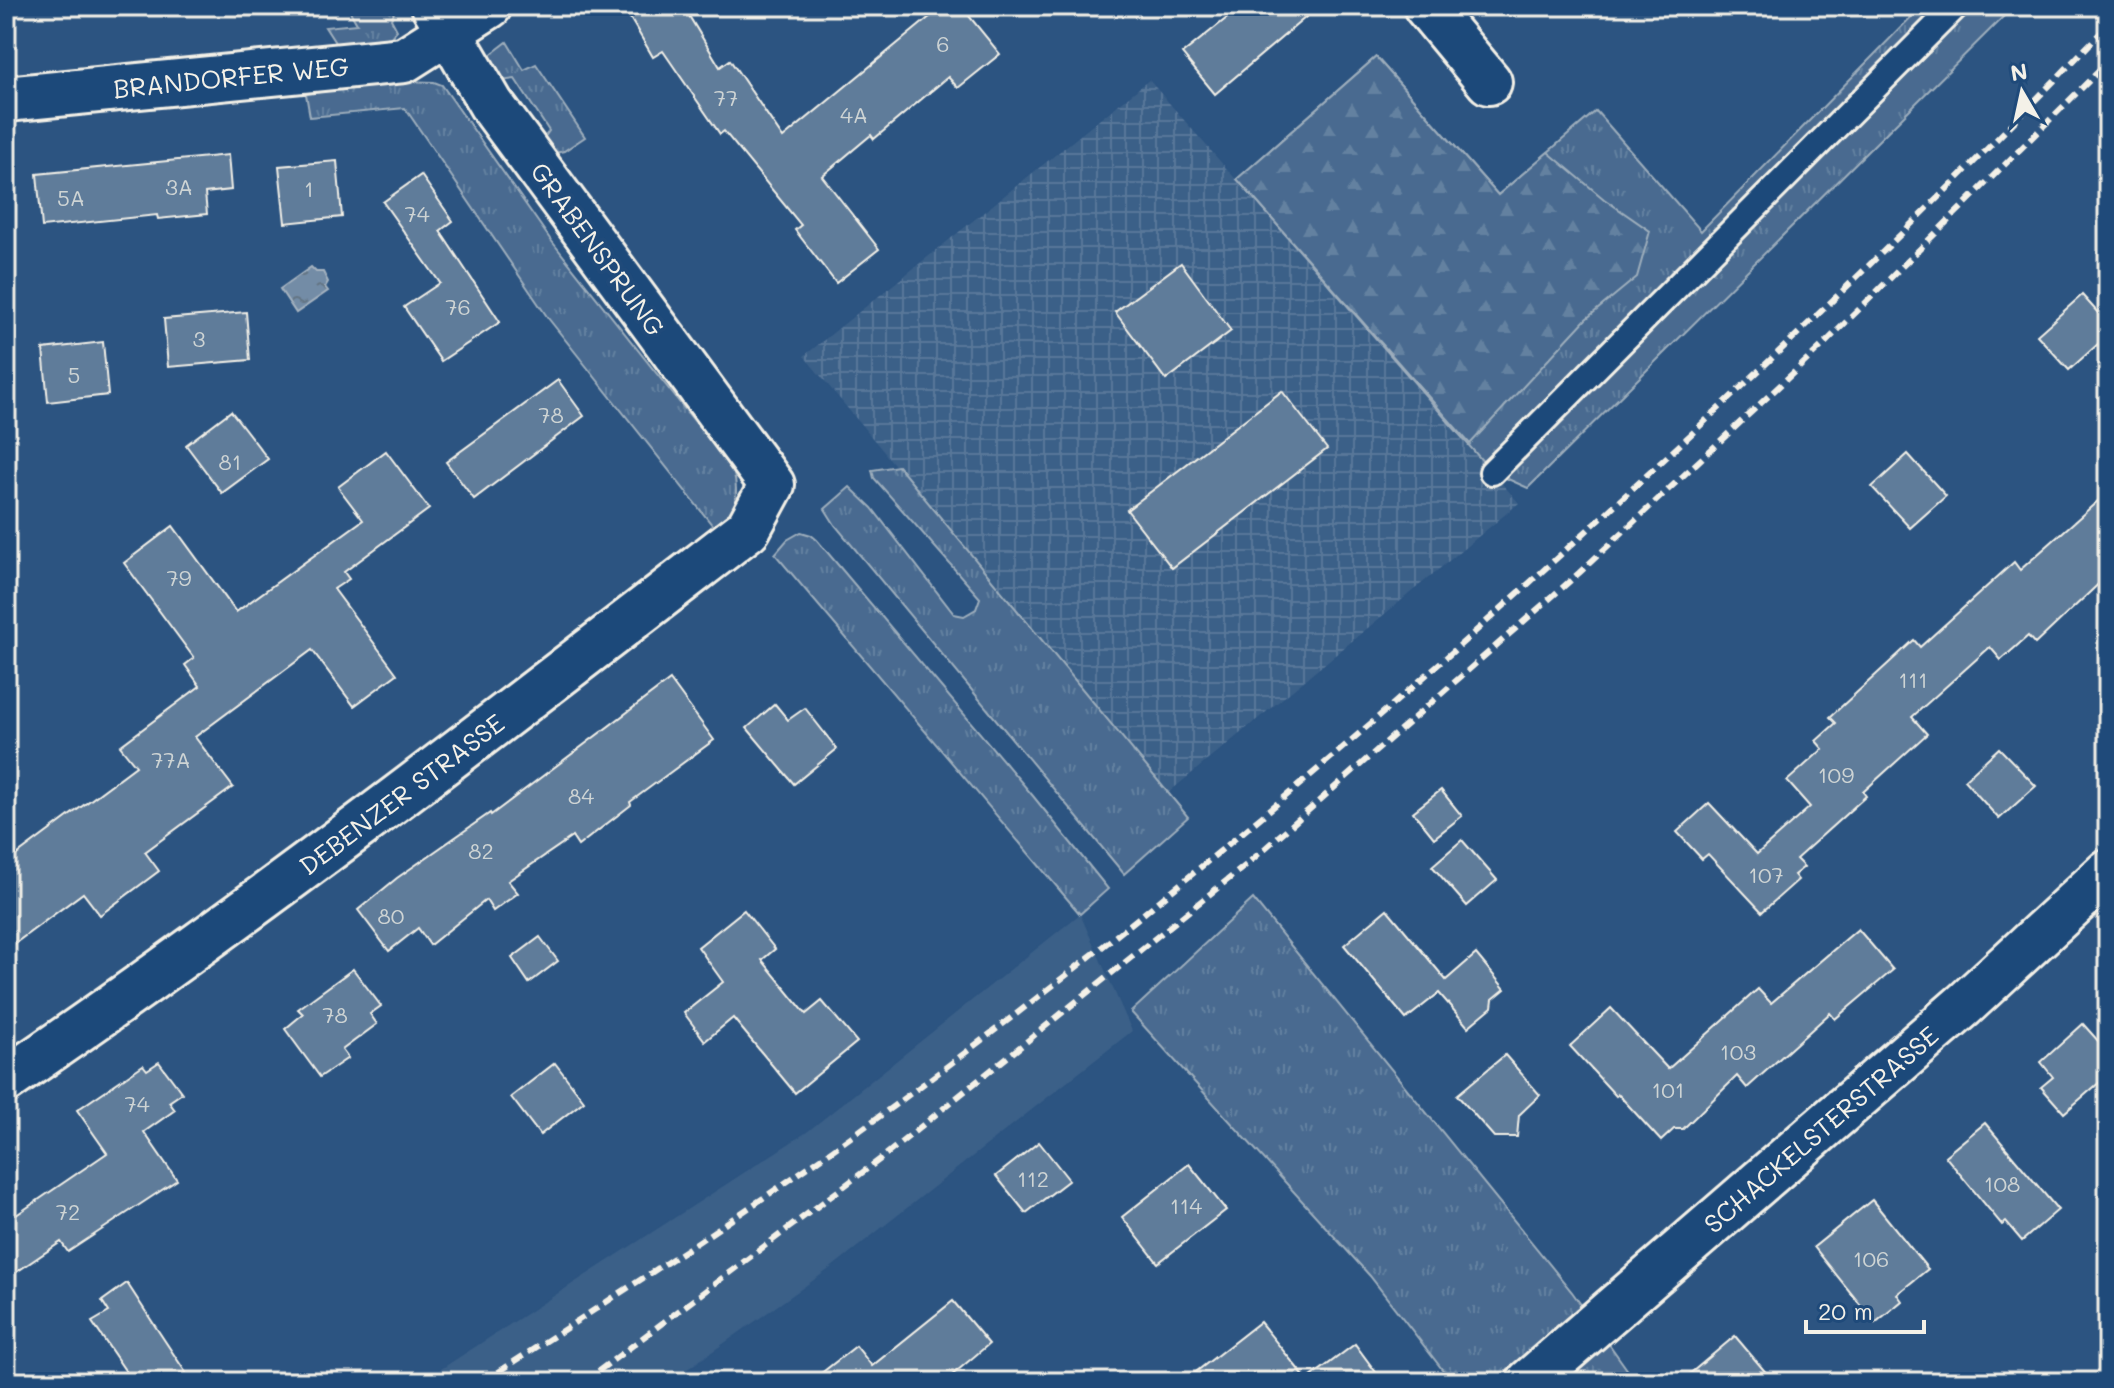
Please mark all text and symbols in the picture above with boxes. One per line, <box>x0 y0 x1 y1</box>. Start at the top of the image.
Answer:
house number: 6 <box>936 29 950 58</box>
street label: BRANDORFER WEG <box>112 49 350 105</box>
north arrow <box>1982 52 2062 132</box>
text: N <box>2008 56 2029 87</box>
house number: 77 <box>714 83 738 112</box>
house number: 4A <box>840 100 868 129</box>
street label: GRABENSPRUNG <box>523 155 673 343</box>
house number: 3A <box>165 172 193 201</box>
house number: 1 <box>304 174 314 203</box>
house number: 5A <box>57 183 85 212</box>
house number: 74 <box>404 199 430 228</box>
house number: 76 <box>445 292 471 321</box>
house number: 3 <box>193 324 206 353</box>
house number: 5 <box>68 360 80 389</box>
house number: 78 <box>538 400 564 429</box>
house number: 81 <box>218 447 242 476</box>
house number: 79 <box>166 563 192 592</box>
house number: 111 <box>1898 665 1928 694</box>
street label: DEBENZER STRASSE <box>292 706 511 882</box>
house number: 77A <box>151 745 191 774</box>
house number: 109 <box>1818 760 1854 789</box>
house number: 84 <box>568 781 594 810</box>
house number: 82 <box>468 836 494 865</box>
house number: 107 <box>1748 860 1784 889</box>
house number: 80 <box>378 901 404 930</box>
house number: 78 <box>322 1000 348 1029</box>
street label: SCHACKELSTERSTRASSE <box>1696 1018 1945 1240</box>
house number: 103 <box>1720 1037 1756 1066</box>
house number: 101 <box>1651 1075 1685 1104</box>
house number: 74 <box>124 1089 150 1118</box>
house number: 112 <box>1017 1164 1049 1193</box>
house number: 108 <box>1984 1169 2020 1198</box>
house number: 114 <box>1170 1191 1202 1220</box>
house number: 72 <box>56 1197 80 1226</box>
house number: 106 <box>1853 1244 1889 1273</box>
scale bar <box>1806 1284 1924 1334</box>
text: 20 m <box>1818 1295 1873 1326</box>

